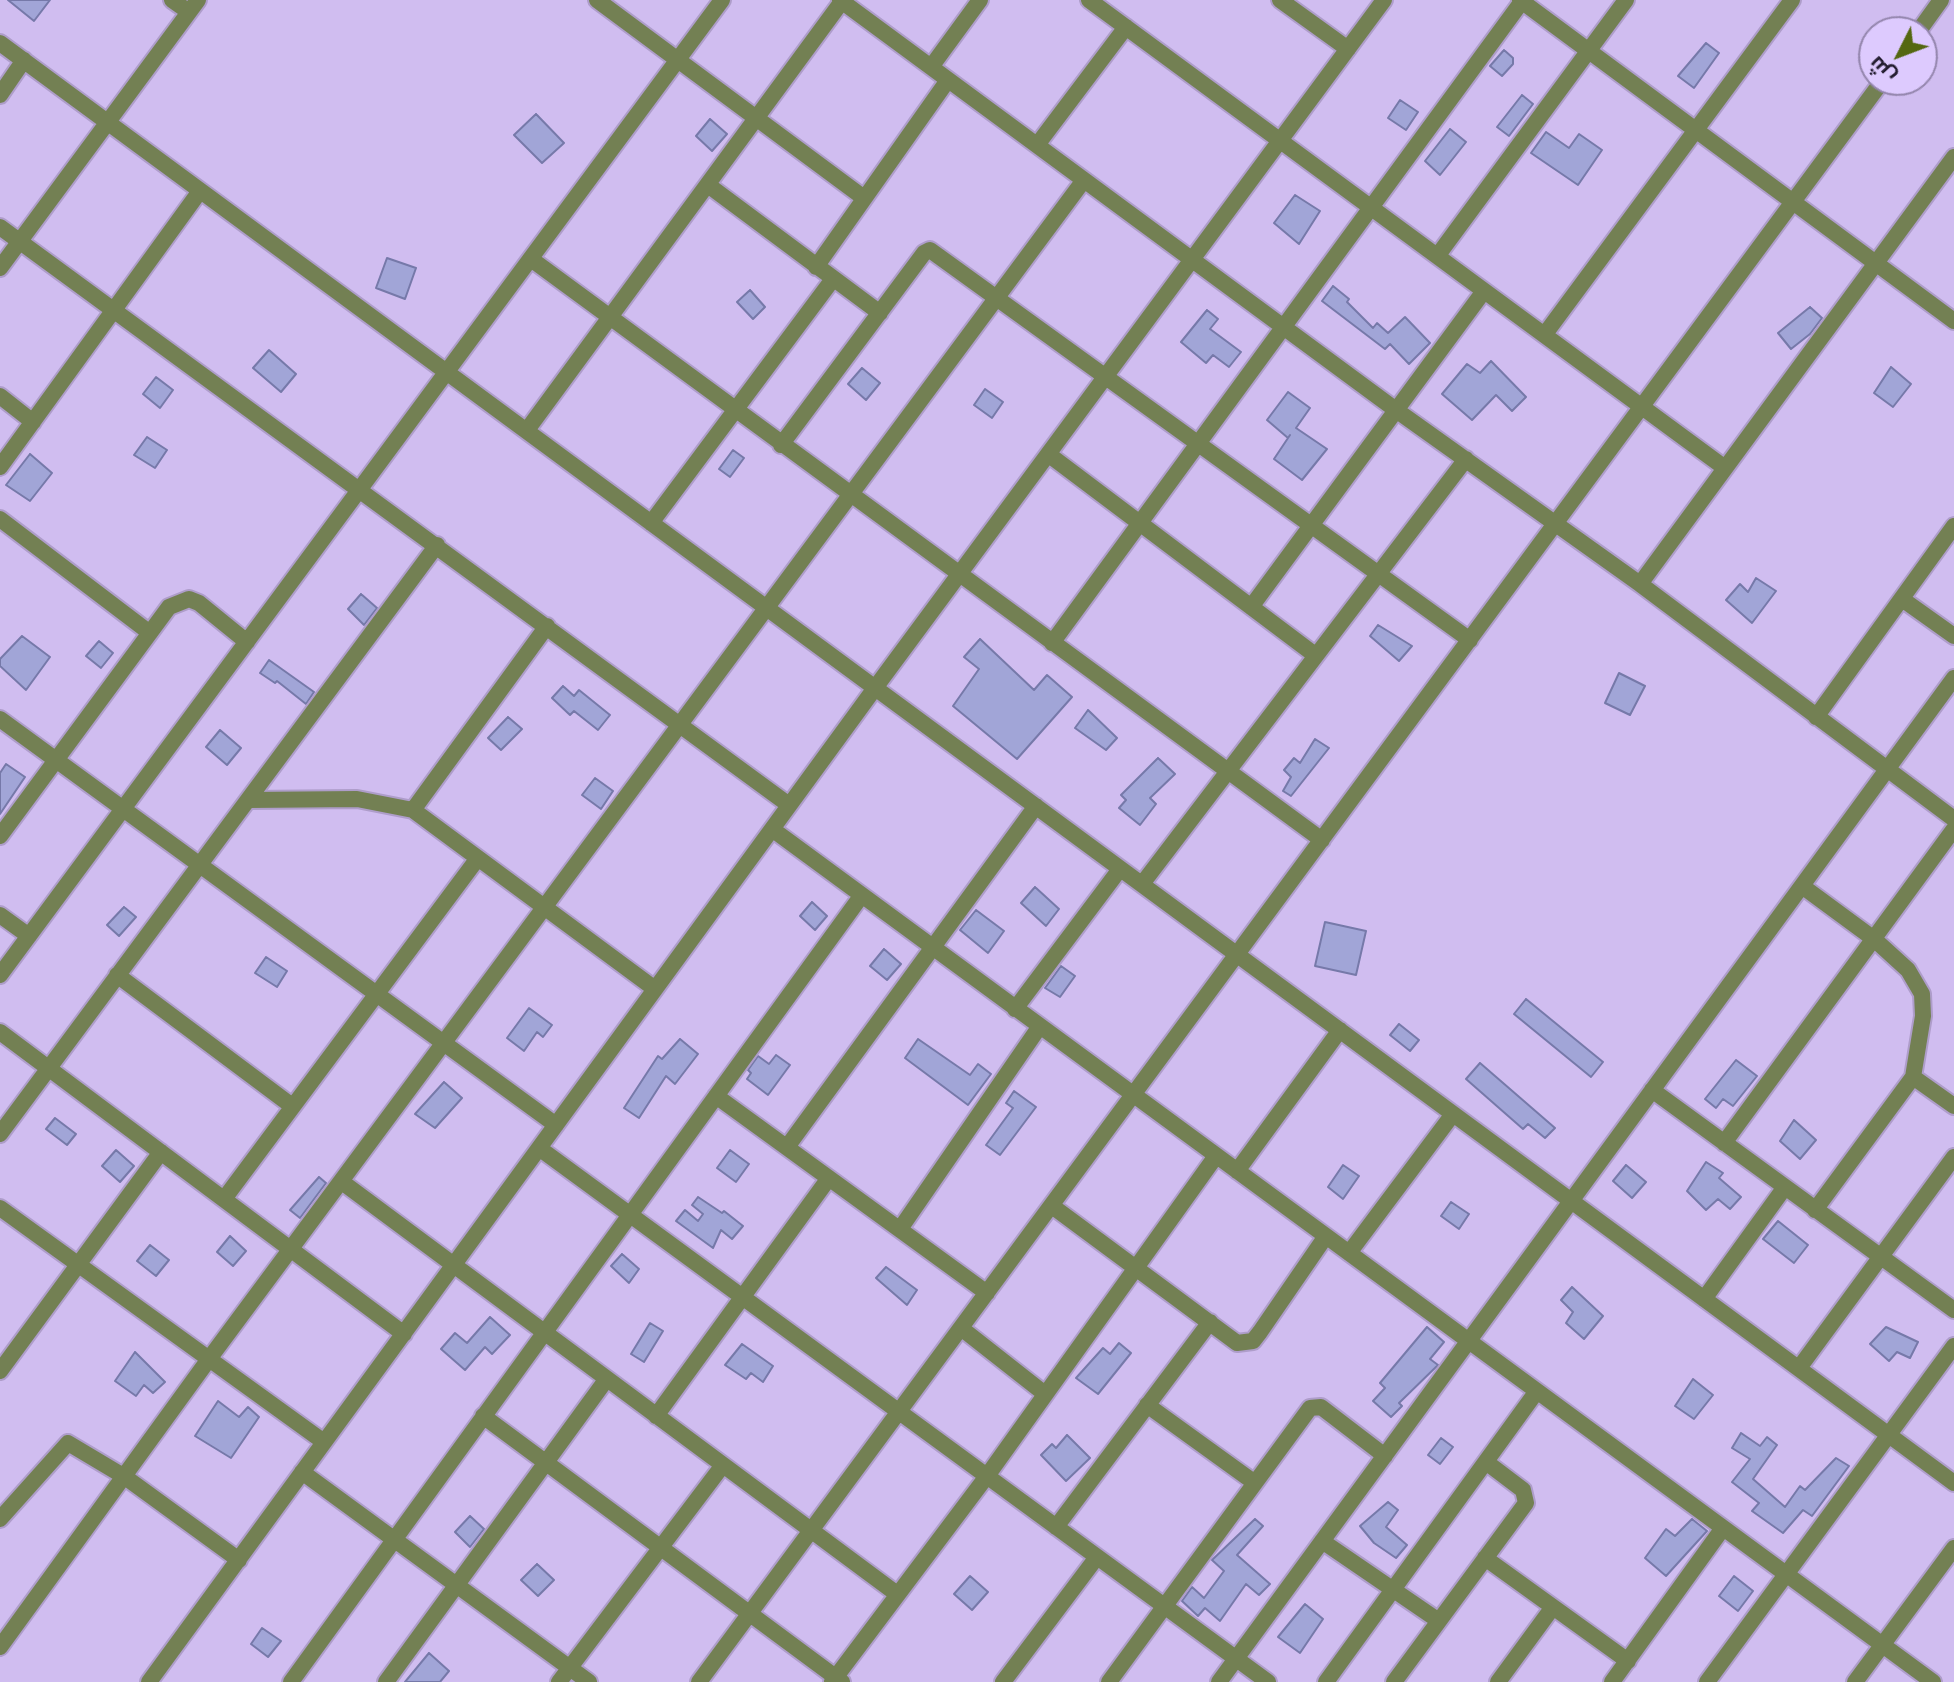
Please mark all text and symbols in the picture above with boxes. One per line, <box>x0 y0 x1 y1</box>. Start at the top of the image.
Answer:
north arrow <box>1858 16 1938 96</box>
text: ش <box>1862 51 1902 91</box>

